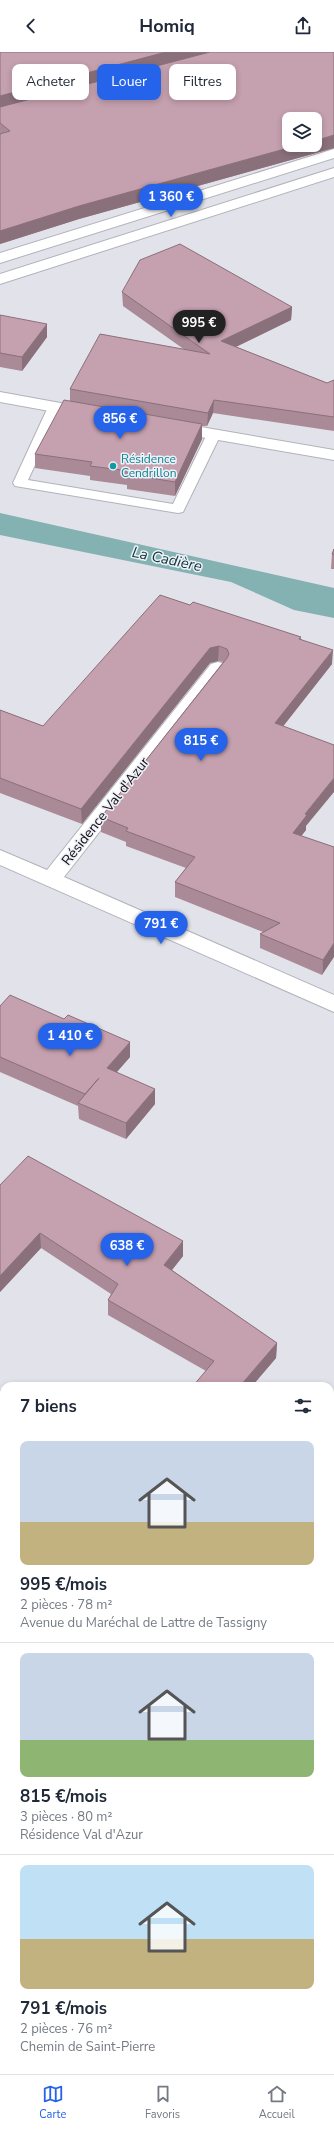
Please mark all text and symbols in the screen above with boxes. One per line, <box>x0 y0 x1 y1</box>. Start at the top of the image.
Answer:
text: Homiq <box>139 14 195 38</box>
icon: back <box>20 15 42 37</box>
icon: share <box>292 15 314 37</box>
chip: Acheter <box>12 64 89 100</box>
chip: Louer <box>97 64 161 100</box>
chip: Filtres <box>169 64 236 100</box>
map controls <box>282 112 322 152</box>
button: layers <box>282 112 322 152</box>
pin: 1 360 € <box>134 184 208 218</box>
text: 1 360 € <box>148 188 194 206</box>
pin: 995 € <box>171 310 227 344</box>
text: 995 € <box>182 314 216 332</box>
pin: 856 € <box>92 406 148 440</box>
text: 856 € <box>103 410 137 428</box>
place label: Résidence Cendrillon <box>121 451 176 481</box>
marker: Résidence Cendrillon <box>108 461 118 471</box>
water label: La Cadière <box>130 542 204 576</box>
pin: 815 € <box>173 728 229 762</box>
text: 815 € <box>184 732 218 750</box>
street label: Résidence Val d'Azur <box>57 753 154 869</box>
pin: 791 € <box>133 911 189 945</box>
text: 791 € <box>144 915 178 933</box>
pin: 1 410 € <box>33 1023 107 1057</box>
text: 1 410 € <box>47 1027 93 1045</box>
pin: 638 € <box>99 1233 155 1267</box>
text: 638 € <box>110 1237 144 1255</box>
text: 7 biens <box>20 1395 77 1418</box>
icon: filters <box>292 1395 314 1417</box>
icon: home <box>131 1467 203 1539</box>
text: 995 €/mois <box>20 1573 107 1596</box>
text: 2 pièces · 78 m² <box>20 1596 112 1614</box>
text: Avenue du Maréchal de Lattre de Tassigny <box>20 1614 267 1632</box>
icon: home <box>131 1679 203 1751</box>
text: 815 €/mois <box>20 1785 107 1808</box>
text: 3 pièces · 80 m² <box>20 1808 112 1826</box>
text: Résidence Val d'Azur <box>20 1826 143 1844</box>
icon: home <box>131 1891 203 1963</box>
text: 791 €/mois <box>20 1997 107 2020</box>
text: 2 pièces · 76 m² <box>20 2020 112 2038</box>
text: Chemin de Saint-Pierre <box>20 2038 155 2056</box>
tab: Carte <box>39 2083 66 2122</box>
tab: Favoris <box>145 2083 180 2122</box>
tab: Accueil <box>259 2083 295 2122</box>

